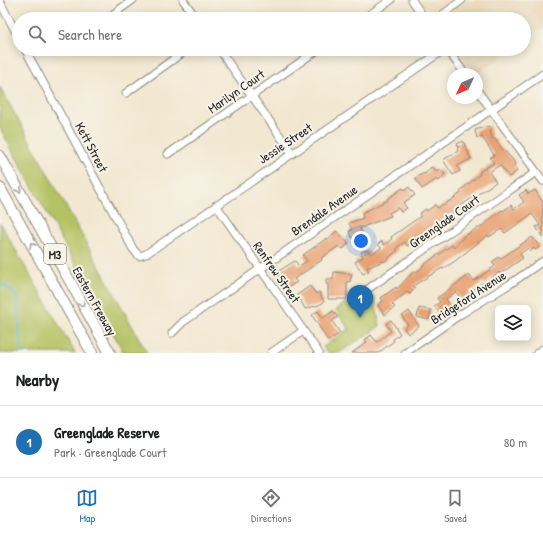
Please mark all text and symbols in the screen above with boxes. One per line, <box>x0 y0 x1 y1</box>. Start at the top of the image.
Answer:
search box <box>12 12 531 56</box>
icon: search <box>26 23 48 45</box>
text: Search here <box>58 24 122 45</box>
street label: Marilyn Court <box>204 65 268 117</box>
north arrow <box>447 68 483 104</box>
street label: Jessie Street <box>255 118 316 168</box>
street label: Kett Street <box>71 119 113 176</box>
street label: Brendale Avenue <box>287 180 361 240</box>
one-way arrow <box>14 186 22 193</box>
street label: Greenglade Court <box>405 190 483 252</box>
your location <box>351 231 371 251</box>
street label: Renfrew Street <box>249 238 305 307</box>
one-way arrow <box>29 242 36 250</box>
road number: M3 <box>44 244 66 264</box>
street label: Eastern Freeway <box>69 263 122 339</box>
street label: Bridgeford Avenue <box>427 266 509 328</box>
pin: 1 <box>347 285 373 318</box>
one-way arrow <box>78 299 85 307</box>
map controls <box>495 305 531 341</box>
button: layers <box>495 305 531 341</box>
text: Nearby <box>16 368 59 391</box>
text: Greenglade Reserve <box>54 422 160 443</box>
text: 1 <box>27 433 31 451</box>
text: 80 m <box>504 433 527 451</box>
text: Park · Greenglade Court <box>54 443 166 461</box>
tab: Map <box>76 487 98 525</box>
tab: Directions <box>251 487 292 525</box>
tab: Saved <box>444 487 467 525</box>

